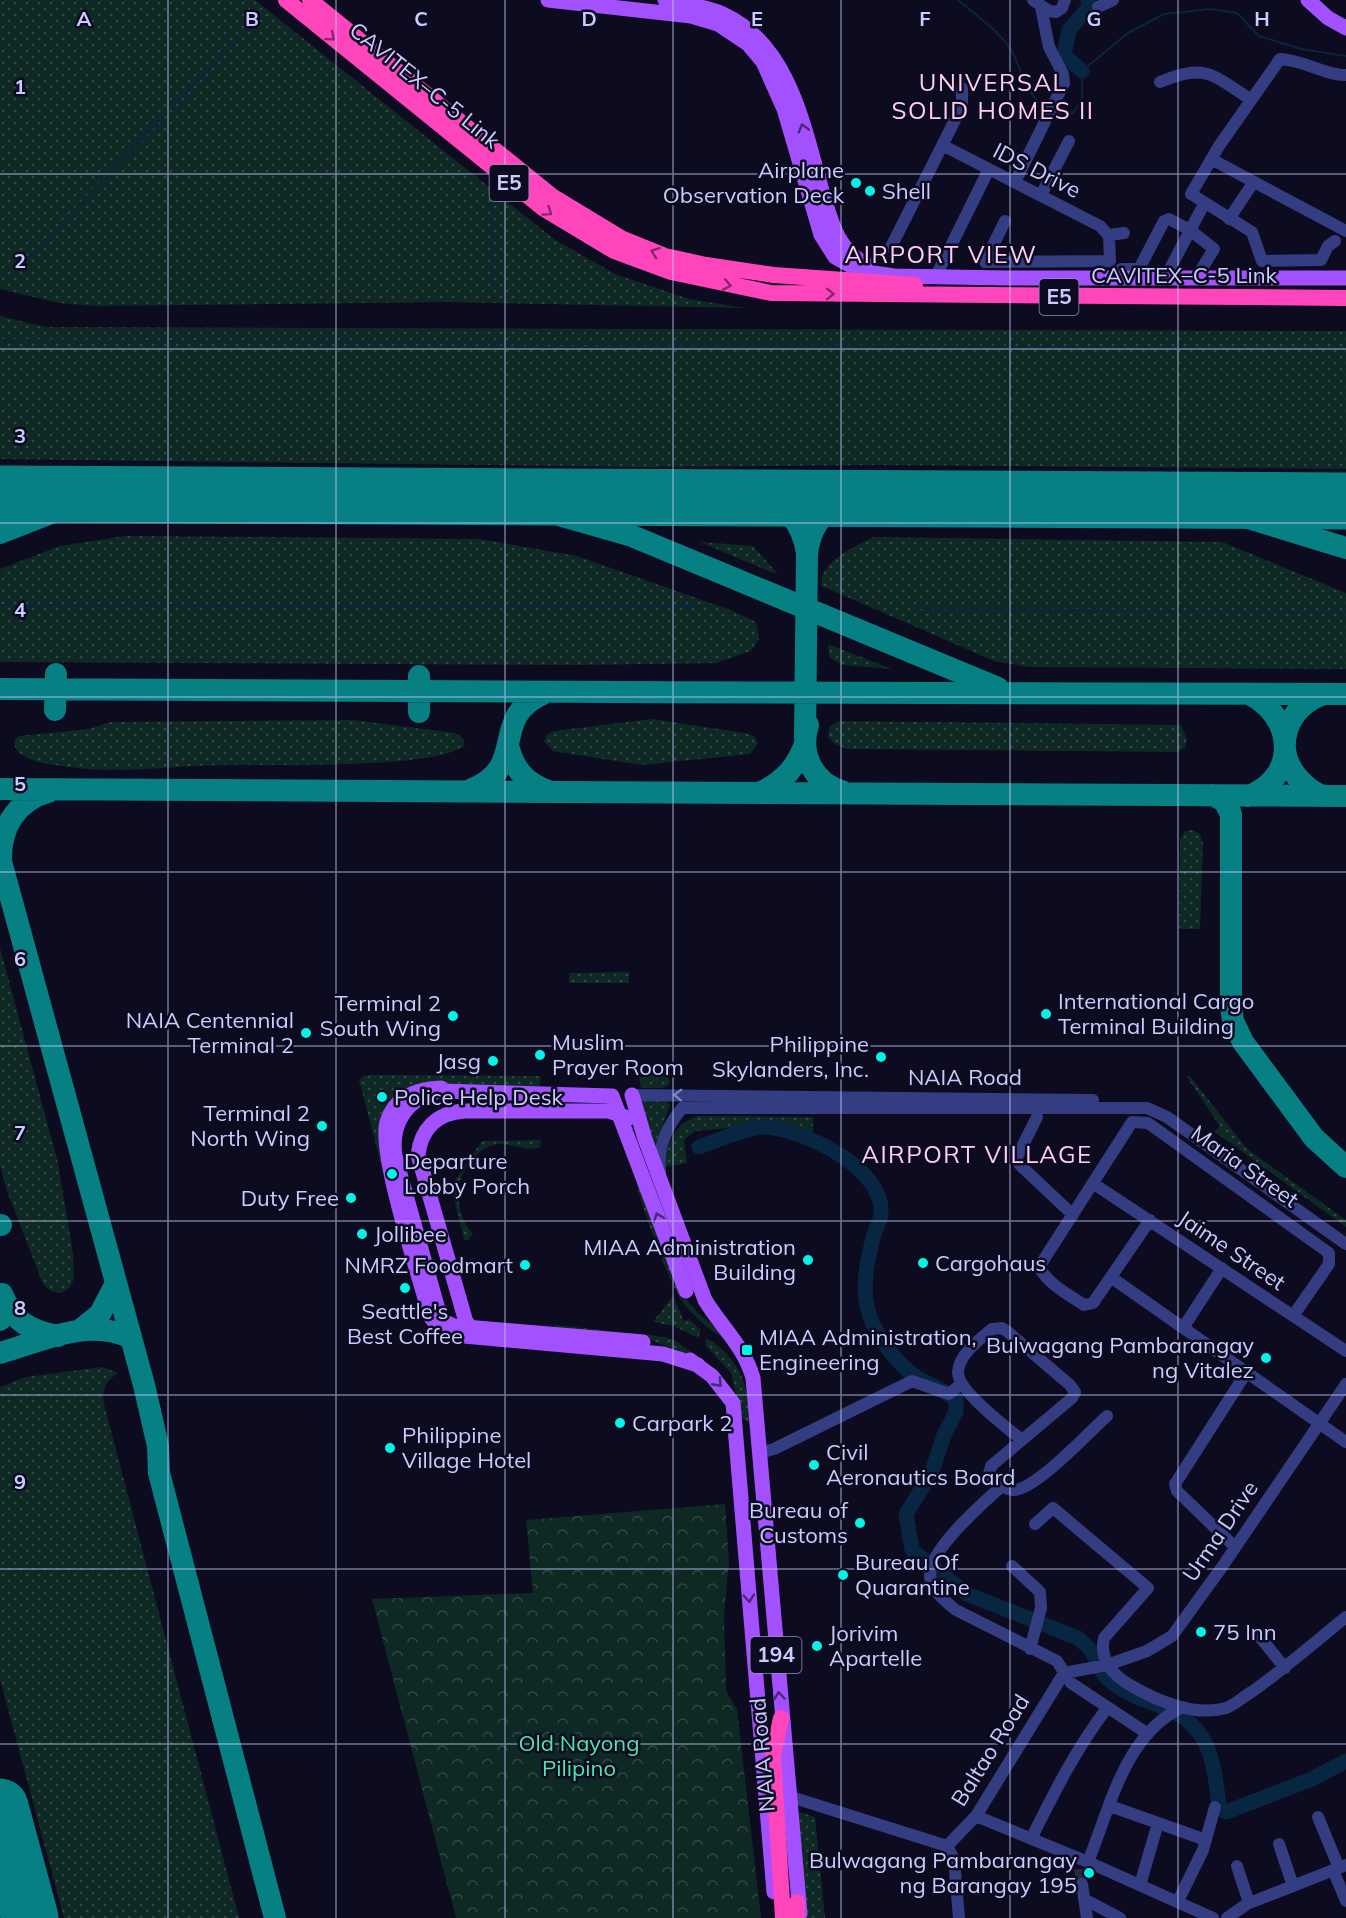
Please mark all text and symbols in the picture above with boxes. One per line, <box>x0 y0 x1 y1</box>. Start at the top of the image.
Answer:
text: A <box>77 6 92 31</box>
text: B <box>245 6 259 31</box>
text: D <box>581 6 597 31</box>
text: E <box>751 6 763 31</box>
text: F <box>919 6 931 31</box>
text: G <box>1087 6 1101 31</box>
text: H <box>1254 6 1270 31</box>
street label: CAVITEX–C-5 Link <box>344 16 506 154</box>
one-way arrow <box>324 30 335 41</box>
district label: UNIVERSAL SOLID HOMES II <box>892 67 1095 125</box>
text: 1 <box>14 74 26 99</box>
one-way arrow <box>798 123 811 133</box>
street label: IDS Drive <box>988 136 1086 204</box>
place label: Airplane Observation Deck <box>663 156 845 209</box>
road number: E5 <box>490 165 528 201</box>
marker: Airplane Observation Deck <box>849 176 863 190</box>
place label: Shell <box>882 177 931 205</box>
marker: Shell <box>863 184 877 198</box>
one-way arrow <box>541 205 552 216</box>
district label: AIRPORT VIEW <box>845 239 1037 269</box>
one-way arrow <box>650 246 661 259</box>
text: 2 <box>14 248 26 273</box>
street label: CAVITEX–C-5 Link <box>1091 261 1278 289</box>
one-way arrow <box>722 278 732 291</box>
road number: E5 <box>1040 279 1078 315</box>
one-way arrow <box>825 288 834 300</box>
text: 3 <box>14 423 26 448</box>
text: 4 <box>14 597 26 622</box>
text: 5 <box>14 771 26 796</box>
text: 6 <box>14 946 26 971</box>
place label: International Cargo Terminal Building <box>1058 987 1254 1040</box>
place label: Terminal 2 South Wing <box>320 989 441 1042</box>
place label: NAIA Centennial Terminal 2 <box>126 1006 294 1059</box>
marker: International Cargo Terminal Building <box>1039 1007 1053 1021</box>
marker: Terminal 2 South Wing <box>446 1009 460 1023</box>
marker: NAIA Centennial Terminal 2 <box>299 1026 313 1040</box>
place label: Muslim Prayer Room <box>552 1028 684 1081</box>
place label: Philippine Skylanders, Inc. <box>712 1030 869 1083</box>
place label: Jasg <box>436 1047 481 1075</box>
marker: Muslim Prayer Room <box>533 1048 547 1062</box>
marker: Philippine Skylanders, Inc. <box>874 1050 888 1064</box>
marker: Jasg <box>486 1054 500 1068</box>
street label: NAIA Road <box>908 1063 1022 1091</box>
place label: Police Help Desk <box>394 1083 564 1111</box>
one-way arrow <box>673 1088 682 1101</box>
marker: Police Help Desk <box>375 1090 389 1104</box>
place label: Terminal 2 North Wing <box>190 1099 310 1152</box>
marker: Terminal 2 North Wing <box>315 1119 329 1133</box>
street label: Maria Street <box>1186 1119 1304 1214</box>
text: 7 <box>14 1120 26 1145</box>
district label: AIRPORT VILLAGE <box>861 1139 1093 1169</box>
place label: Departure Lobby Porch <box>404 1147 530 1200</box>
marker: Departure Lobby Porch <box>385 1167 399 1181</box>
place label: Duty Free <box>241 1184 339 1212</box>
marker: Duty Free <box>344 1191 358 1205</box>
street label: Jaime Street <box>1173 1204 1291 1296</box>
one-way arrow <box>653 1212 666 1222</box>
place label: Jollibee <box>374 1220 447 1248</box>
marker: Jollibee <box>355 1227 369 1241</box>
place label: MIAA Administration Building <box>583 1233 796 1286</box>
place label: Cargohaus <box>935 1249 1046 1277</box>
place label: NMRZ Foodmart <box>345 1251 513 1279</box>
marker: MIAA Administration Building <box>801 1253 815 1267</box>
marker: Cargohaus <box>916 1256 930 1270</box>
marker: NMRZ Foodmart <box>518 1258 532 1272</box>
marker: Seattle's Best Coffee <box>398 1281 412 1295</box>
text: 8 <box>14 1295 26 1320</box>
place label: Seattle's Best Coffee <box>347 1297 463 1350</box>
place label: MIAA Administration, Engineering <box>759 1323 977 1376</box>
place label: Bulwagang Pambarangay ng Vitalez <box>986 1331 1254 1384</box>
marker: MIAA Administration, Engineering <box>740 1343 754 1357</box>
marker: Bulwagang Pambarangay ng Vitalez <box>1259 1351 1273 1365</box>
one-way arrow <box>711 1376 722 1386</box>
place label: Carpark 2 <box>632 1409 733 1437</box>
marker: Carpark 2 <box>613 1416 627 1430</box>
place label: Philippine Village Hotel <box>402 1421 531 1474</box>
place label: Civil Aeronautics Board <box>826 1438 1015 1491</box>
marker: Philippine Village Hotel <box>383 1441 397 1455</box>
marker: Civil Aeronautics Board <box>807 1458 821 1472</box>
text: 9 <box>14 1469 26 1494</box>
street label: Urma Drive <box>1176 1475 1264 1587</box>
place label: Bureau of Customs <box>749 1496 849 1549</box>
marker: Bureau of Customs <box>853 1516 867 1530</box>
place label: Bureau Of Quarantine <box>855 1548 970 1601</box>
marker: Bureau Of Quarantine <box>836 1568 850 1582</box>
one-way arrow <box>742 1594 755 1603</box>
place label: 75 Inn <box>1213 1618 1277 1646</box>
place label: Jorivim Apartelle <box>829 1619 922 1672</box>
marker: 75 Inn <box>1194 1625 1208 1639</box>
road number: 194 <box>750 1637 802 1673</box>
marker: Jorivim Apartelle <box>810 1639 824 1653</box>
street label: Baltao Road <box>945 1689 1035 1811</box>
one-way arrow <box>773 1691 786 1700</box>
street label: NAIA Road <box>743 1697 781 1813</box>
park label: Old Nayong Pilipino <box>519 1729 639 1782</box>
place label: Bulwagang Pambarangay ng Barangay 195 <box>809 1846 1077 1899</box>
marker: Bulwagang Pambarangay ng Barangay 195 <box>1082 1866 1096 1880</box>

